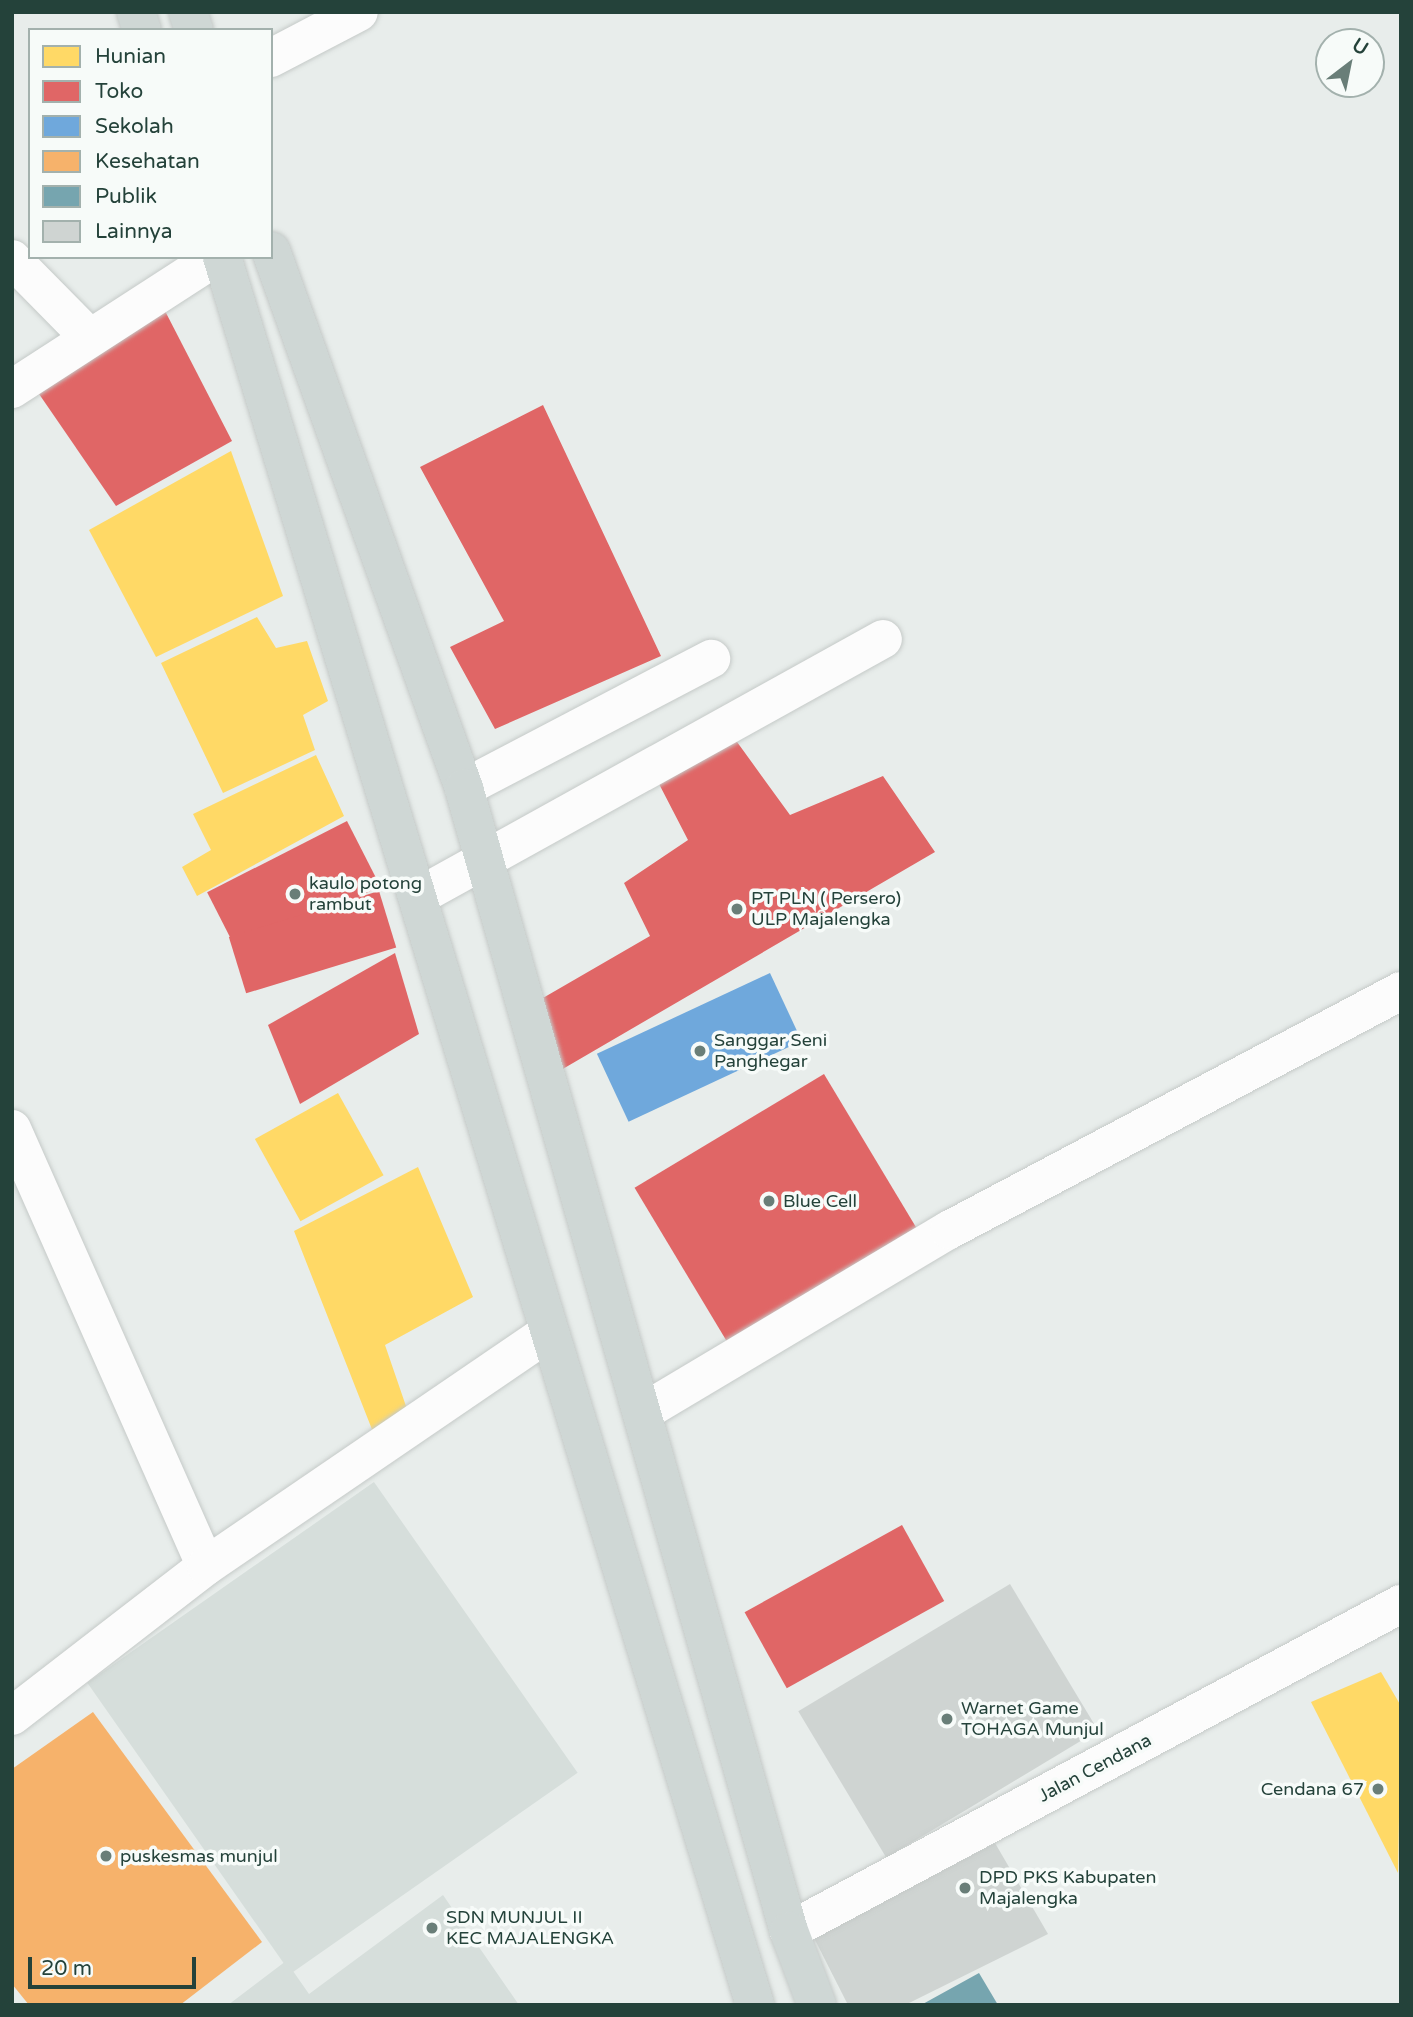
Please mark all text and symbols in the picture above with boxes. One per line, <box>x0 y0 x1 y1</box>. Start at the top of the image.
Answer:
legend <box>28 28 273 259</box>
north arrow <box>1315 28 1385 98</box>
text: U <box>1348 34 1372 60</box>
text: Hunian <box>95 44 166 69</box>
text: Toko <box>95 79 143 104</box>
text: Sekolah <box>95 114 174 139</box>
text: Kesehatan <box>95 149 200 174</box>
text: Publik <box>95 184 157 209</box>
text: Lainnya <box>95 219 172 244</box>
place label: kaulo potong rambut <box>309 873 422 916</box>
marker: kaulo potong rambut <box>287 886 303 902</box>
place label: PT PLN ( Persero) ULP Majalengka <box>751 888 901 930</box>
marker: PT PLN ( Persero) ULP Majalengka <box>729 901 745 917</box>
place label: Sanggar Seni Panghegar <box>714 1030 827 1072</box>
marker: Sanggar Seni Panghegar <box>692 1043 708 1059</box>
place label: Blue Cell <box>783 1190 857 1212</box>
marker: Blue Cell <box>761 1193 777 1209</box>
place label: Warnet Game TOHAGA Munjul <box>961 1698 1104 1740</box>
marker: Warnet Game TOHAGA Munjul <box>939 1711 955 1727</box>
street label: Jalan Cendana <box>1035 1729 1155 1807</box>
place label: Cendana 67 <box>1261 1778 1364 1800</box>
marker: Cendana 67 <box>1370 1781 1386 1797</box>
place label: puskesmas munjul <box>120 1845 278 1867</box>
marker: puskesmas munjul <box>98 1848 114 1864</box>
place label: DPD PKS Kabupaten Majalengka <box>979 1867 1156 1910</box>
marker: DPD PKS Kabupaten Majalengka <box>957 1880 973 1896</box>
place label: SDN MUNJUL II KEC MAJALENGKA <box>446 1907 614 1950</box>
marker: SDN MUNJUL II KEC MAJALENGKA <box>424 1920 440 1936</box>
scale bar <box>32 1944 200 1988</box>
text: 20 m <box>41 1956 92 1981</box>

